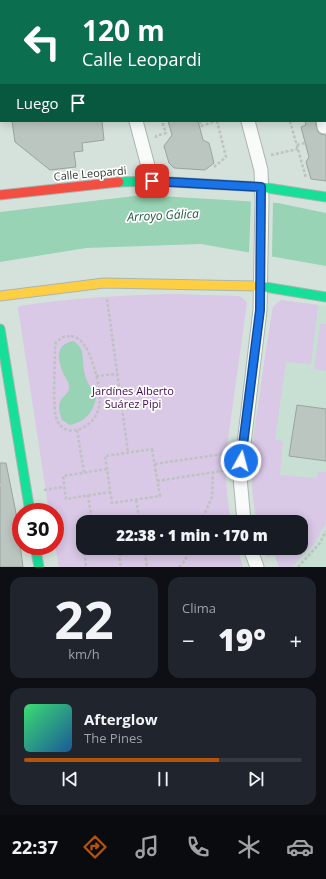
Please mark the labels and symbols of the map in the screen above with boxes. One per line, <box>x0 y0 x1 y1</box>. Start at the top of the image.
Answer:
street label: Calle Leopardi <box>53 162 127 184</box>
pin <box>135 164 169 198</box>
water label: Arroyo Gálica <box>126 205 199 225</box>
park label: Jardínes Alberto Suárez Pipi <box>91 383 174 411</box>
position arrow <box>220 440 262 482</box>
speed limit sign: 30 <box>12 503 64 555</box>

